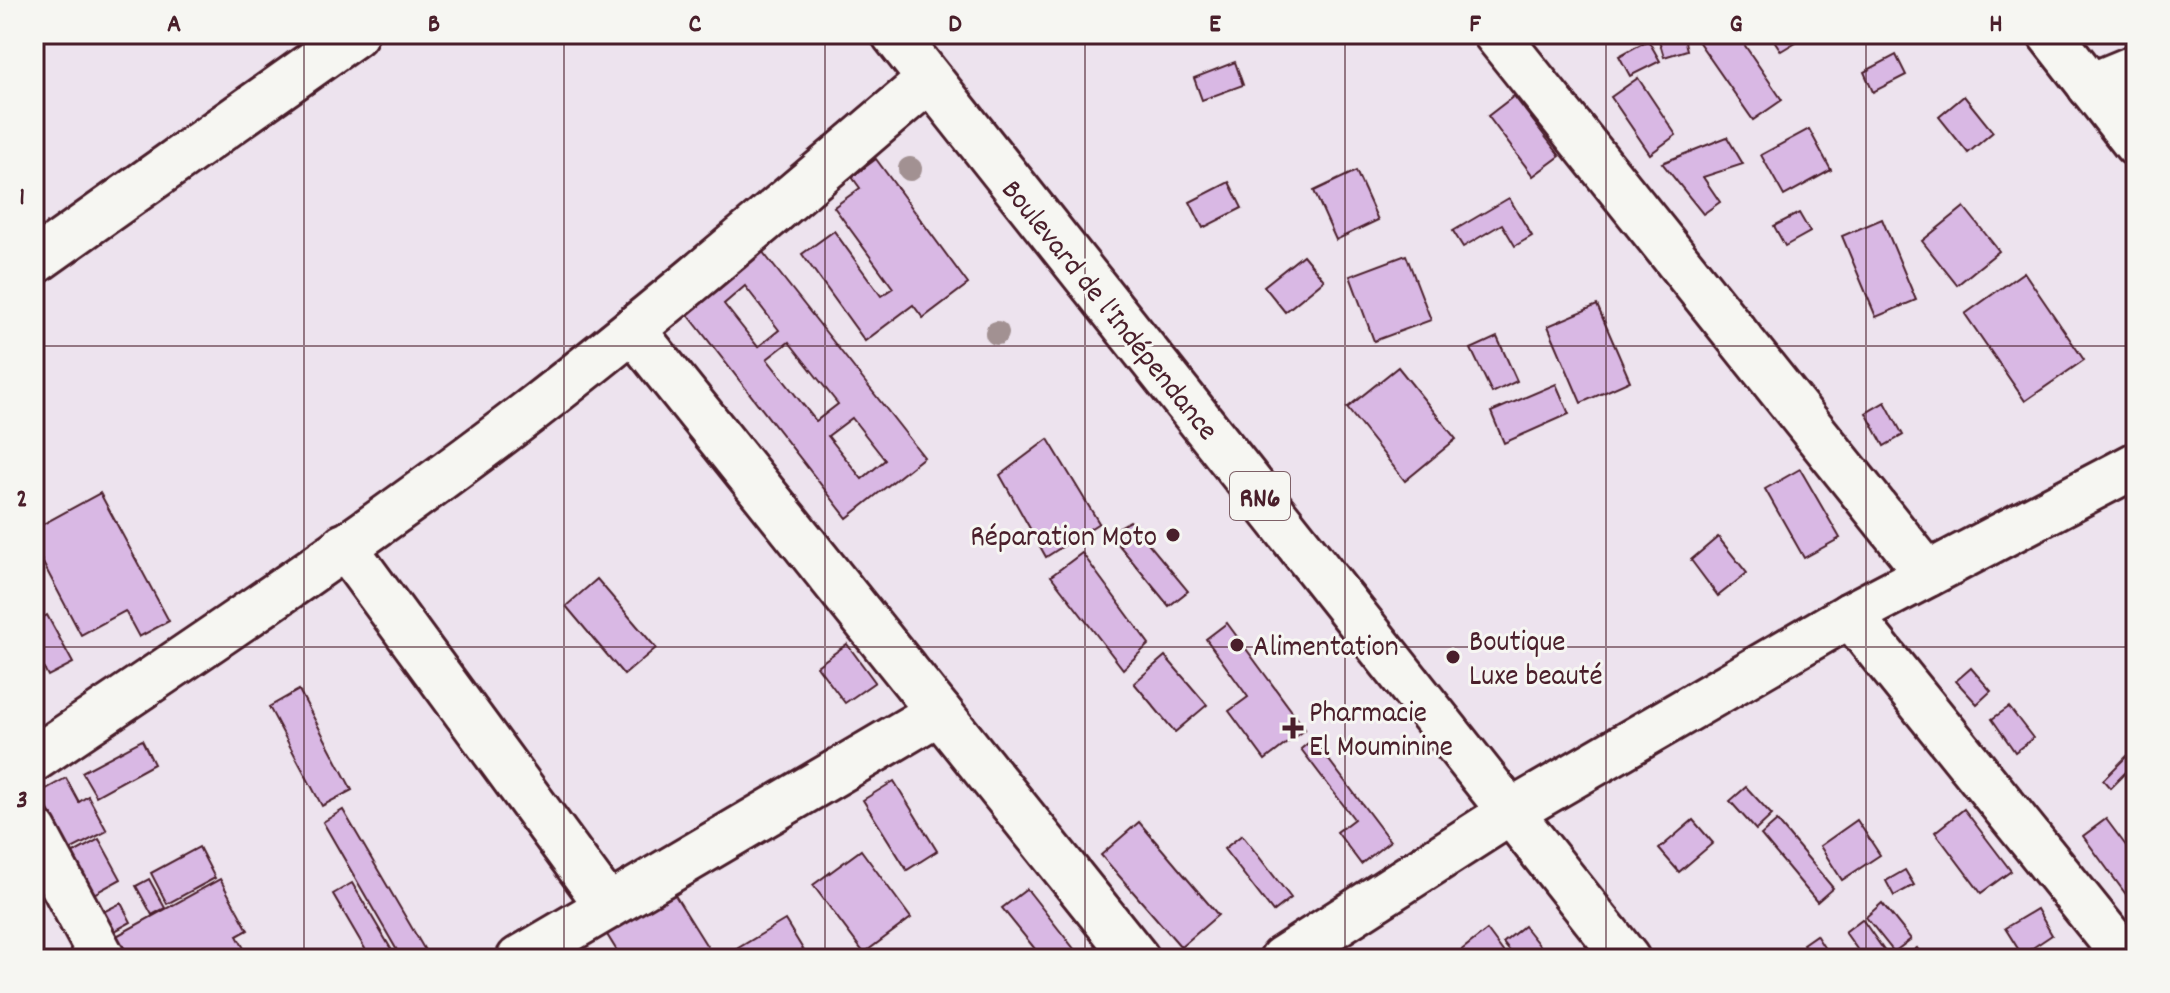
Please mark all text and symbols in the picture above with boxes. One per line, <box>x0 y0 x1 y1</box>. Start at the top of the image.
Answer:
text: A <box>167 7 181 44</box>
text: B <box>428 7 440 44</box>
text: C <box>689 7 702 44</box>
text: D <box>948 7 962 44</box>
text: E <box>1209 7 1221 44</box>
text: F <box>1469 7 1481 44</box>
text: G <box>1729 7 1743 44</box>
text: H <box>1989 7 2003 44</box>
street label: Boulevard de l'Indépendance <box>989 172 1226 452</box>
text: 1 <box>19 180 25 217</box>
road number: RN6 <box>1230 472 1290 520</box>
text: 2 <box>16 482 28 519</box>
place label: Réparation Moto <box>970 518 1157 561</box>
marker: Réparation Moto <box>1164 526 1182 544</box>
place label: Boutique Luxe beauté <box>1469 623 1603 700</box>
place label: Alimentation <box>1253 628 1399 671</box>
marker: Alimentation <box>1228 636 1246 654</box>
marker: Boutique Luxe beauté <box>1444 648 1462 666</box>
place label: Pharmacie El Mouminine <box>1309 694 1453 771</box>
marker: Pharmacie El Mouminine <box>1284 719 1302 737</box>
text: 3 <box>16 783 28 820</box>

